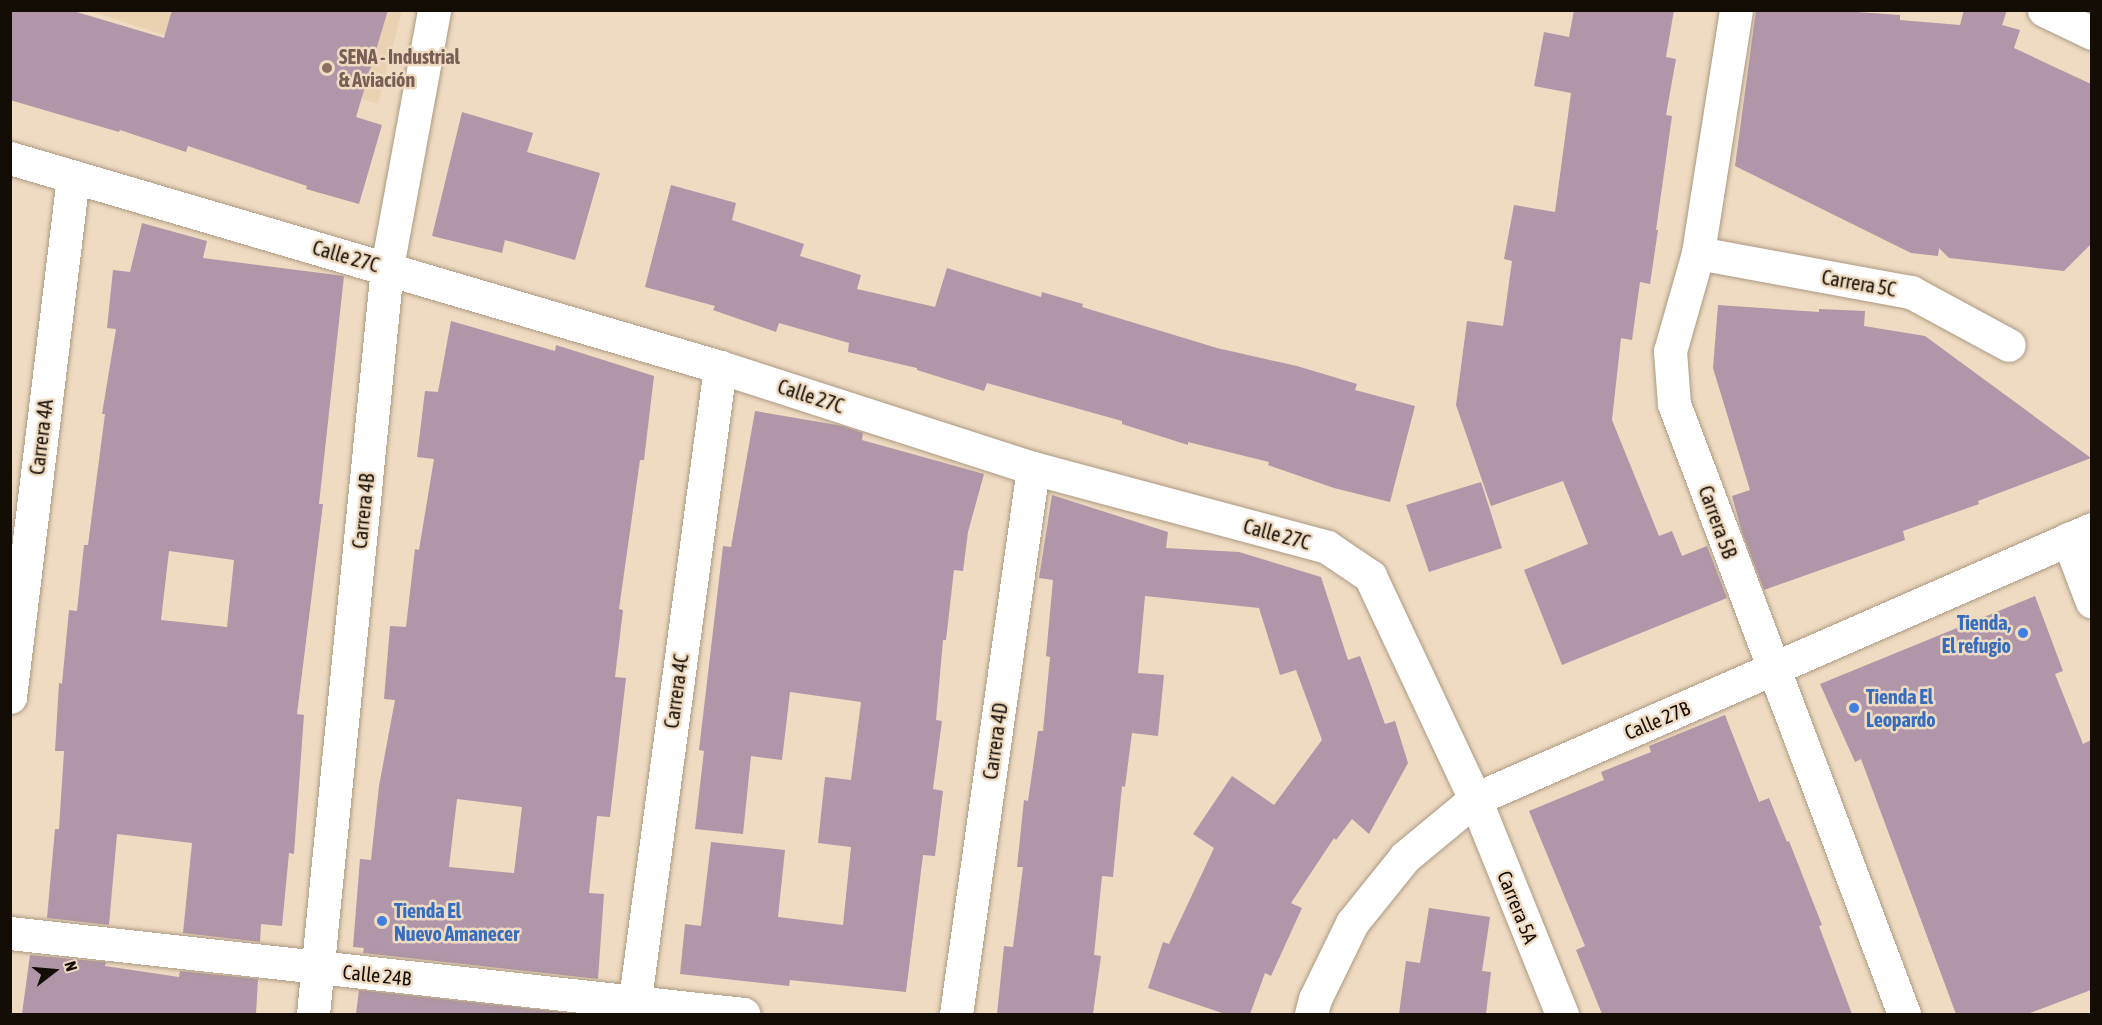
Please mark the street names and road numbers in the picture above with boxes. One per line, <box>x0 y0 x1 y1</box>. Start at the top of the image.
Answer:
street label: Calle 27C <box>310 235 382 277</box>
street label: Carrera 5C <box>1820 265 1898 301</box>
street label: Calle 27C <box>775 374 847 418</box>
street label: Carrera 4A <box>24 398 58 476</box>
street label: Carrera 4B <box>347 472 379 550</box>
street label: Carrera 5B <box>1694 482 1742 562</box>
street label: Calle 27C <box>1241 514 1313 554</box>
street label: Carrera 4C <box>659 652 693 730</box>
street label: Calle 27B <box>1621 696 1693 744</box>
street label: Carrera 4D <box>978 701 1012 781</box>
street label: Carrera 5A <box>1493 867 1543 947</box>
street label: Calle 24B <box>342 959 412 991</box>

